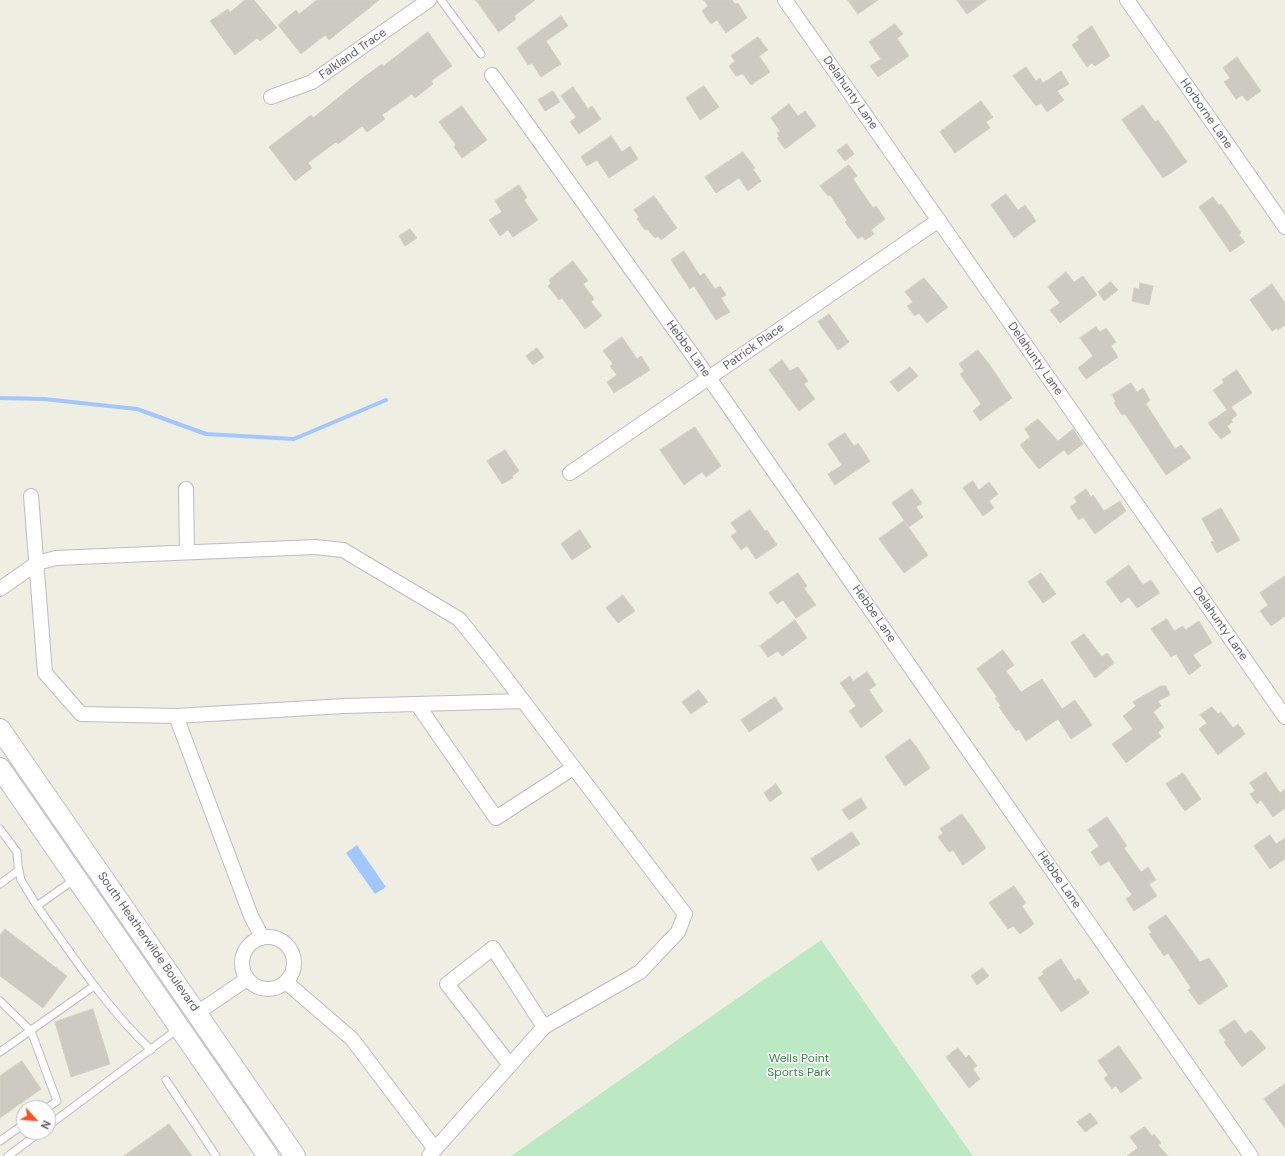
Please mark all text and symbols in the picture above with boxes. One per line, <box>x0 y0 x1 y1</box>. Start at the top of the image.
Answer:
street label: Falkland Trace <box>317 26 389 82</box>
street label: Delahunty Lane <box>819 54 881 132</box>
street label: Horborne Lane <box>1177 76 1235 152</box>
street label: Hebbe Lane <box>663 318 713 380</box>
street label: Delahunty Lane <box>1004 320 1066 398</box>
street label: Patrick Place <box>721 321 787 373</box>
street label: Hebbe Lane <box>849 583 899 645</box>
street label: Delahunty Lane <box>1189 585 1251 663</box>
street label: Hebbe Lane <box>1034 849 1084 911</box>
street label: South Heatherwilde Boulevard <box>94 869 202 1015</box>
park label: Wells Point Sports Park <box>767 1052 831 1080</box>
north arrow <box>16 1100 56 1140</box>
text: N <box>38 1118 54 1131</box>

